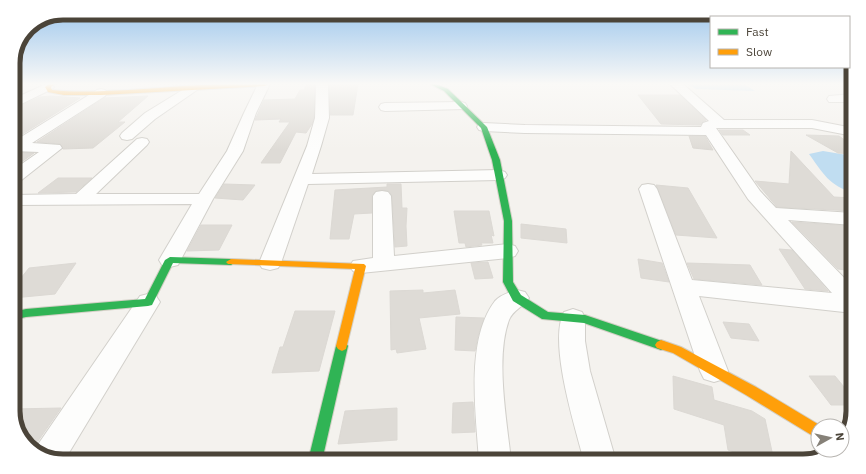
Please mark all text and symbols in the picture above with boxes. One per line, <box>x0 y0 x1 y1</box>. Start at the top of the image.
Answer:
legend <box>710 16 850 68</box>
text: Fast <box>746 24 769 39</box>
text: Slow <box>746 44 772 59</box>
north arrow <box>810 418 850 458</box>
text: N <box>832 432 847 442</box>

